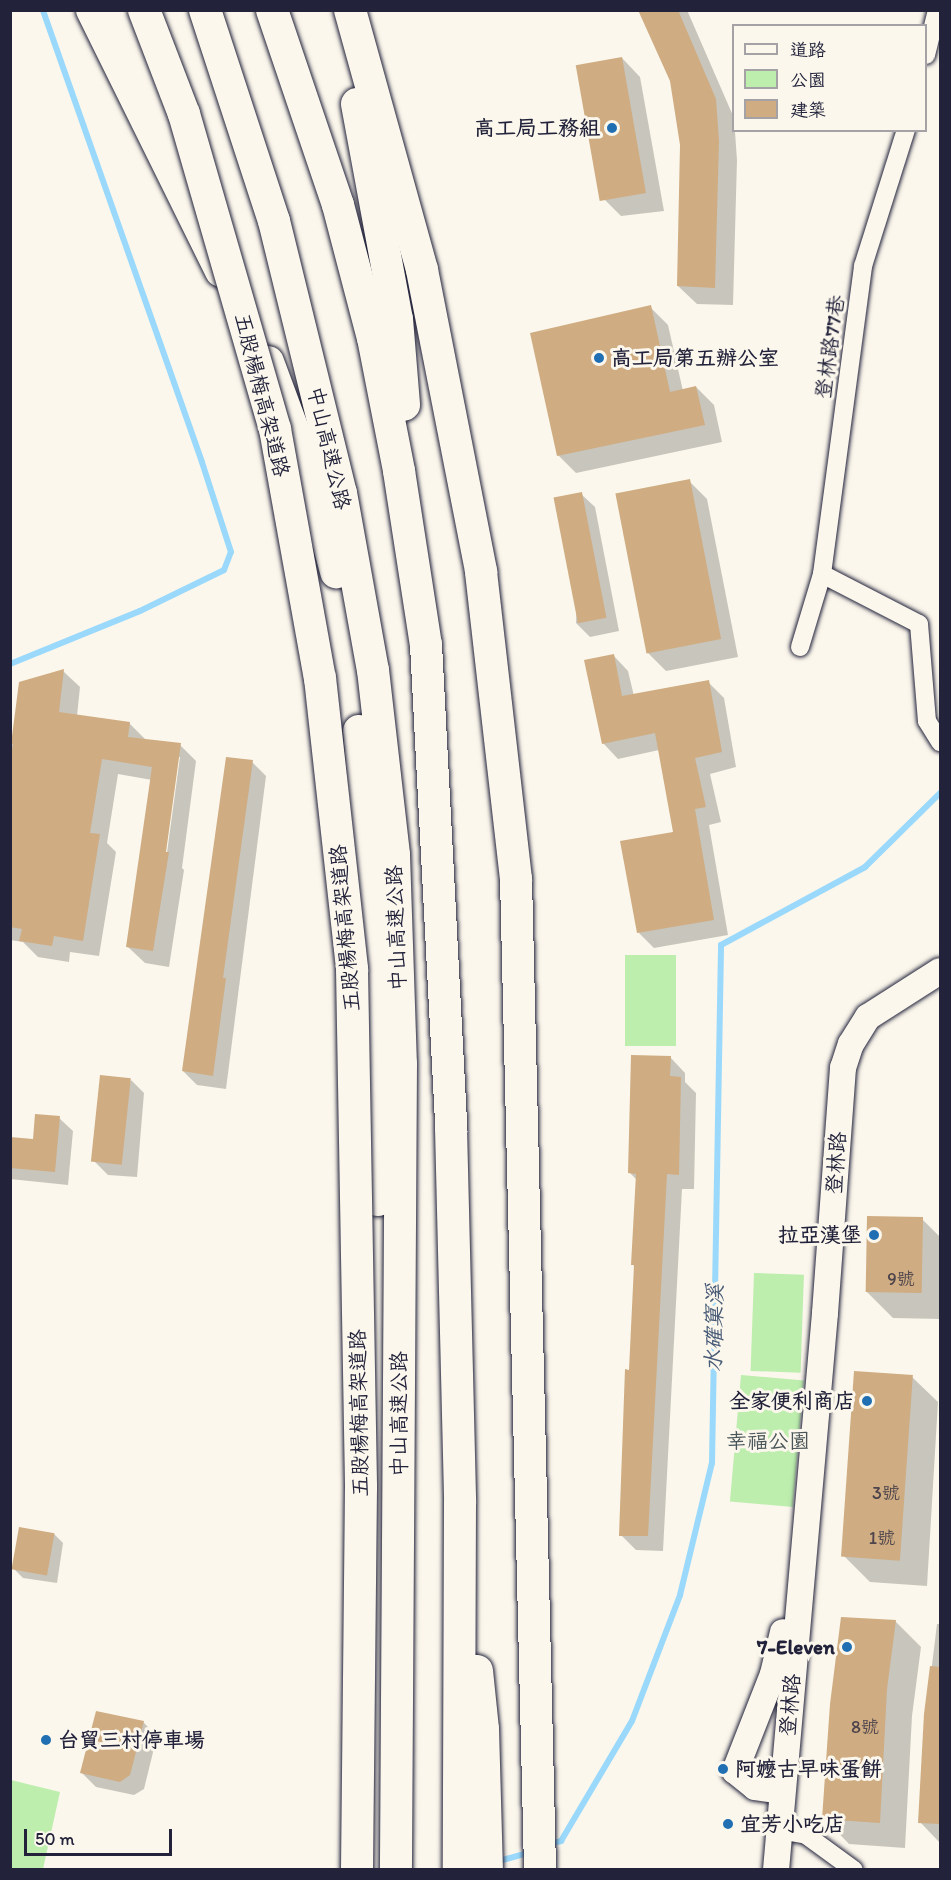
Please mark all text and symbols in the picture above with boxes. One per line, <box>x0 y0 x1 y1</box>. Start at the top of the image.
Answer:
legend <box>732 24 927 132</box>
text: 道路 <box>790 39 826 61</box>
text: 公園 <box>790 69 826 91</box>
text: 建築 <box>790 99 826 121</box>
place label: 高工局工務組 <box>474 115 600 141</box>
marker: 高工局工務組 <box>605 121 619 135</box>
street label: 登林路77巷 <box>810 293 850 401</box>
street label: 五股楊梅高架道路 <box>229 310 295 480</box>
place label: 高工局第五辦公室 <box>611 345 779 371</box>
marker: 高工局第五辦公室 <box>592 351 606 365</box>
street label: 中山高速公路 <box>303 384 355 512</box>
street label: 五股楊梅高架道路 <box>325 843 365 1013</box>
street label: 中山高速公路 <box>381 865 411 991</box>
street label: 登林路 <box>821 1131 851 1195</box>
place label: 拉亞漢堡 <box>778 1222 862 1248</box>
marker: 拉亞漢堡 <box>867 1228 881 1242</box>
house number: 9號 <box>887 1268 915 1290</box>
water label: 水確窠溪 <box>700 1284 728 1372</box>
street label: 五股楊梅高架道路 <box>345 1329 373 1497</box>
street label: 中山高速公路 <box>386 1351 412 1477</box>
place label: 全家便利商店 <box>729 1388 855 1414</box>
marker: 全家便利商店 <box>860 1394 874 1408</box>
park label: 幸福公園 <box>726 1428 810 1454</box>
house number: 3號 <box>872 1482 900 1504</box>
house number: 1號 <box>869 1527 895 1549</box>
place label: 7-Eleven <box>757 1634 835 1660</box>
marker: 7-Eleven <box>840 1640 854 1654</box>
street label: 登林路 <box>775 1673 805 1737</box>
house number: 8號 <box>851 1716 879 1738</box>
place label: 台貿三村停車場 <box>58 1727 205 1753</box>
marker: 台貿三村停車場 <box>39 1733 53 1747</box>
place label: 阿嬤古早味蛋餅 <box>735 1756 882 1782</box>
marker: 阿嬤古早味蛋餅 <box>716 1762 730 1776</box>
place label: 宜芳小吃店 <box>740 1811 845 1837</box>
scale bar <box>27 1817 176 1855</box>
marker: 宜芳小吃店 <box>721 1817 735 1831</box>
text: 50 m <box>35 1828 75 1850</box>

